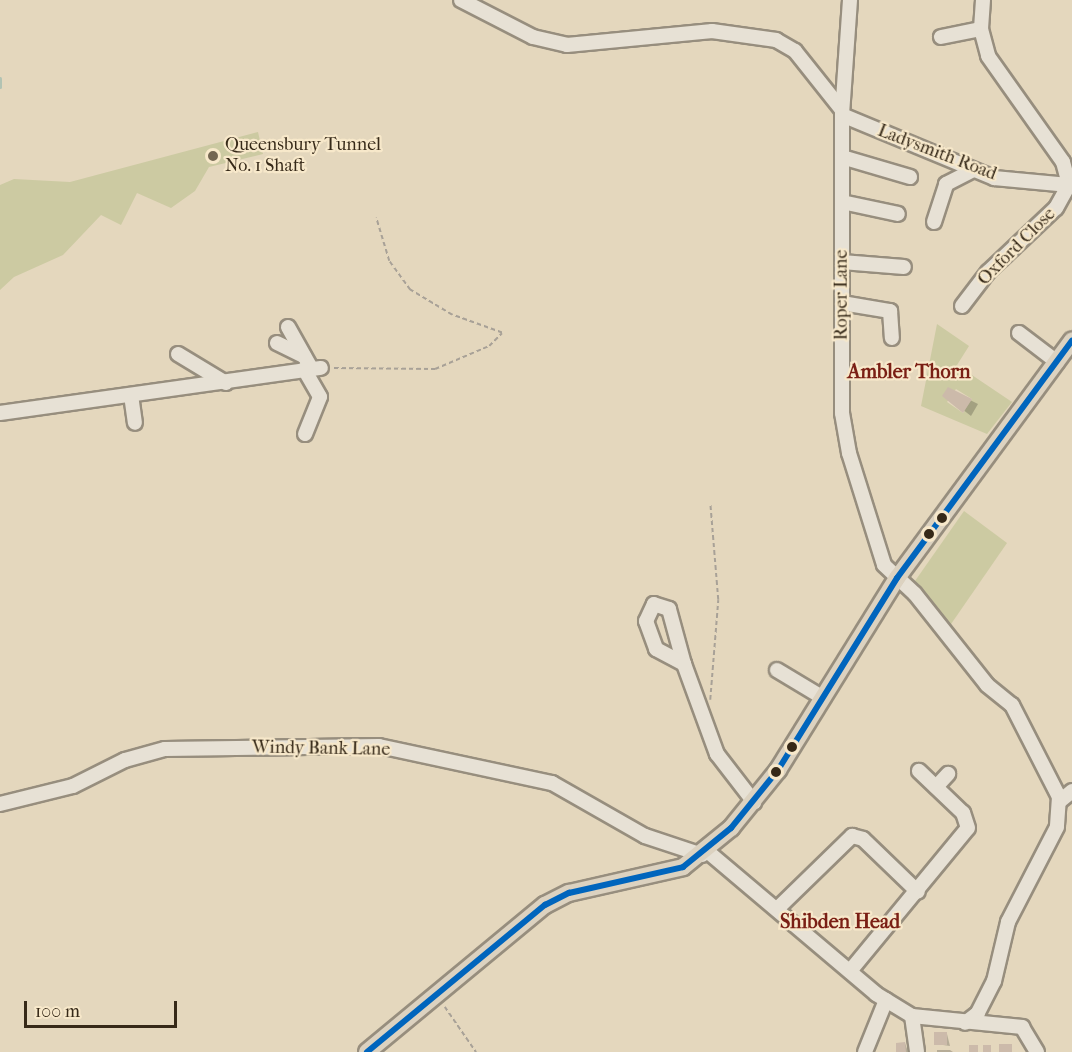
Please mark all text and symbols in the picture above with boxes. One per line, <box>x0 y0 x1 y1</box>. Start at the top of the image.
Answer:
street label: Ladysmith Road <box>874 120 1000 186</box>
place label: Queensbury Tunnel No. 1 Shaft <box>225 135 381 178</box>
marker: Queensbury Tunnel No. 1 Shaft <box>206 149 220 163</box>
street label: Oxford Close <box>974 204 1060 290</box>
street label: Roper Lane <box>831 250 853 340</box>
district label: Ambler Thorn <box>847 359 971 383</box>
unlabelled marker <box>936 512 948 524</box>
unlabelled marker <box>923 528 935 540</box>
street label: Windy Bank Lane <box>252 737 390 761</box>
unlabelled marker <box>786 741 798 753</box>
unlabelled marker <box>770 766 782 778</box>
district label: Shibden Head <box>780 909 900 933</box>
scale bar <box>27 989 180 1027</box>
text: 100 m <box>35 1001 80 1022</box>

